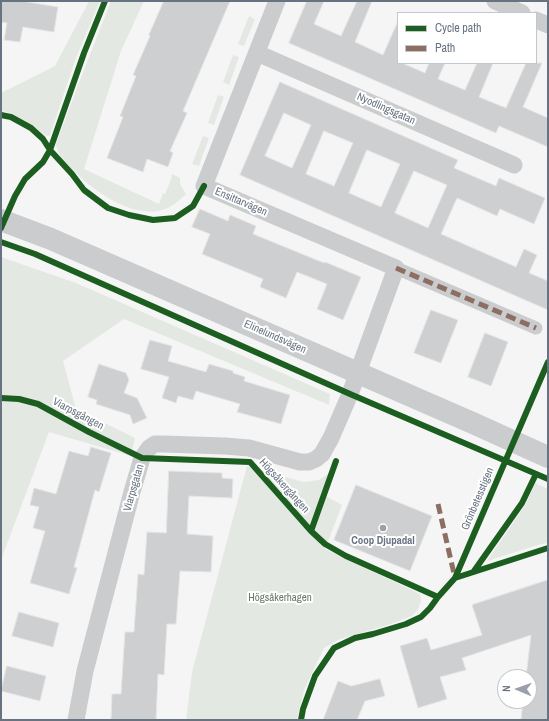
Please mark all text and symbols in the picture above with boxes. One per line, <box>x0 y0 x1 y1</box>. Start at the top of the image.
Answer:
legend <box>397 12 537 64</box>
text: Cycle path <box>435 20 482 36</box>
text: Path <box>435 40 455 56</box>
street label: Nyodlingsgatan <box>355 90 417 128</box>
street label: Ensittarvägen <box>213 185 269 219</box>
street label: Elinelundsvägen <box>242 317 308 357</box>
street label: Viarpsgången <box>50 395 106 433</box>
street label: Högsåkergången <box>256 456 312 516</box>
street label: Viarpsgatan <box>121 463 147 513</box>
street label: Grönbetesstigen <box>459 466 497 532</box>
marker: Coop Djupadal <box>378 523 388 533</box>
place label: Coop Djupadal <box>351 534 415 548</box>
park label: Högsåkerhagen <box>248 591 312 605</box>
north arrow <box>497 669 537 709</box>
text: N <box>499 685 513 692</box>

